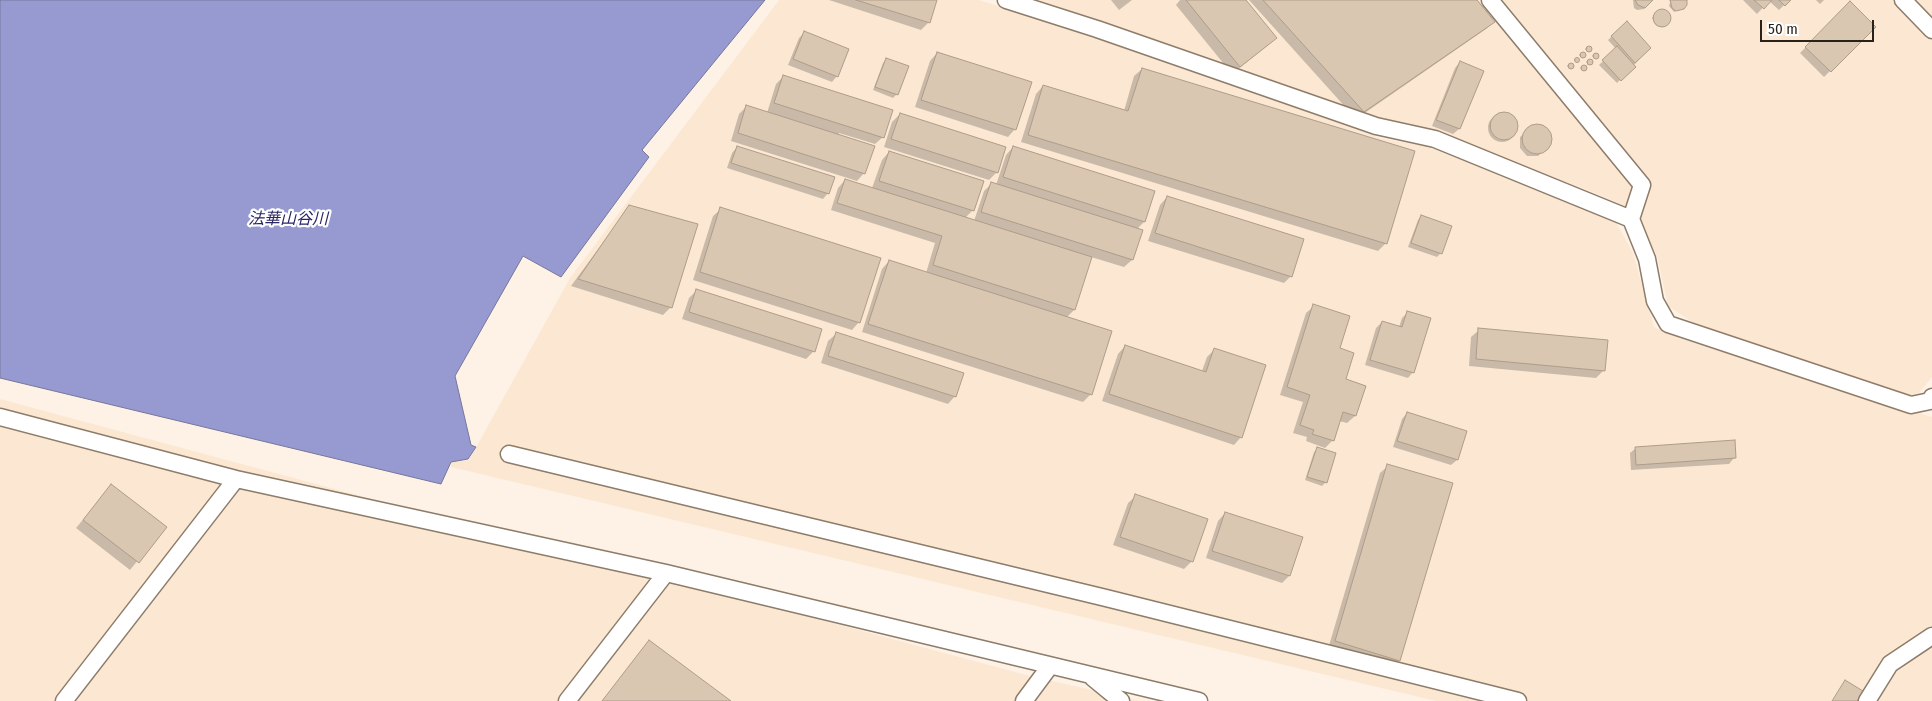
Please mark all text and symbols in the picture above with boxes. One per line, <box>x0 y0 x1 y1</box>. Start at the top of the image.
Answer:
scale bar <box>1762 10 1876 42</box>
text: 50 m <box>1768 20 1798 38</box>
water label: 法華山谷川 <box>248 210 328 230</box>

